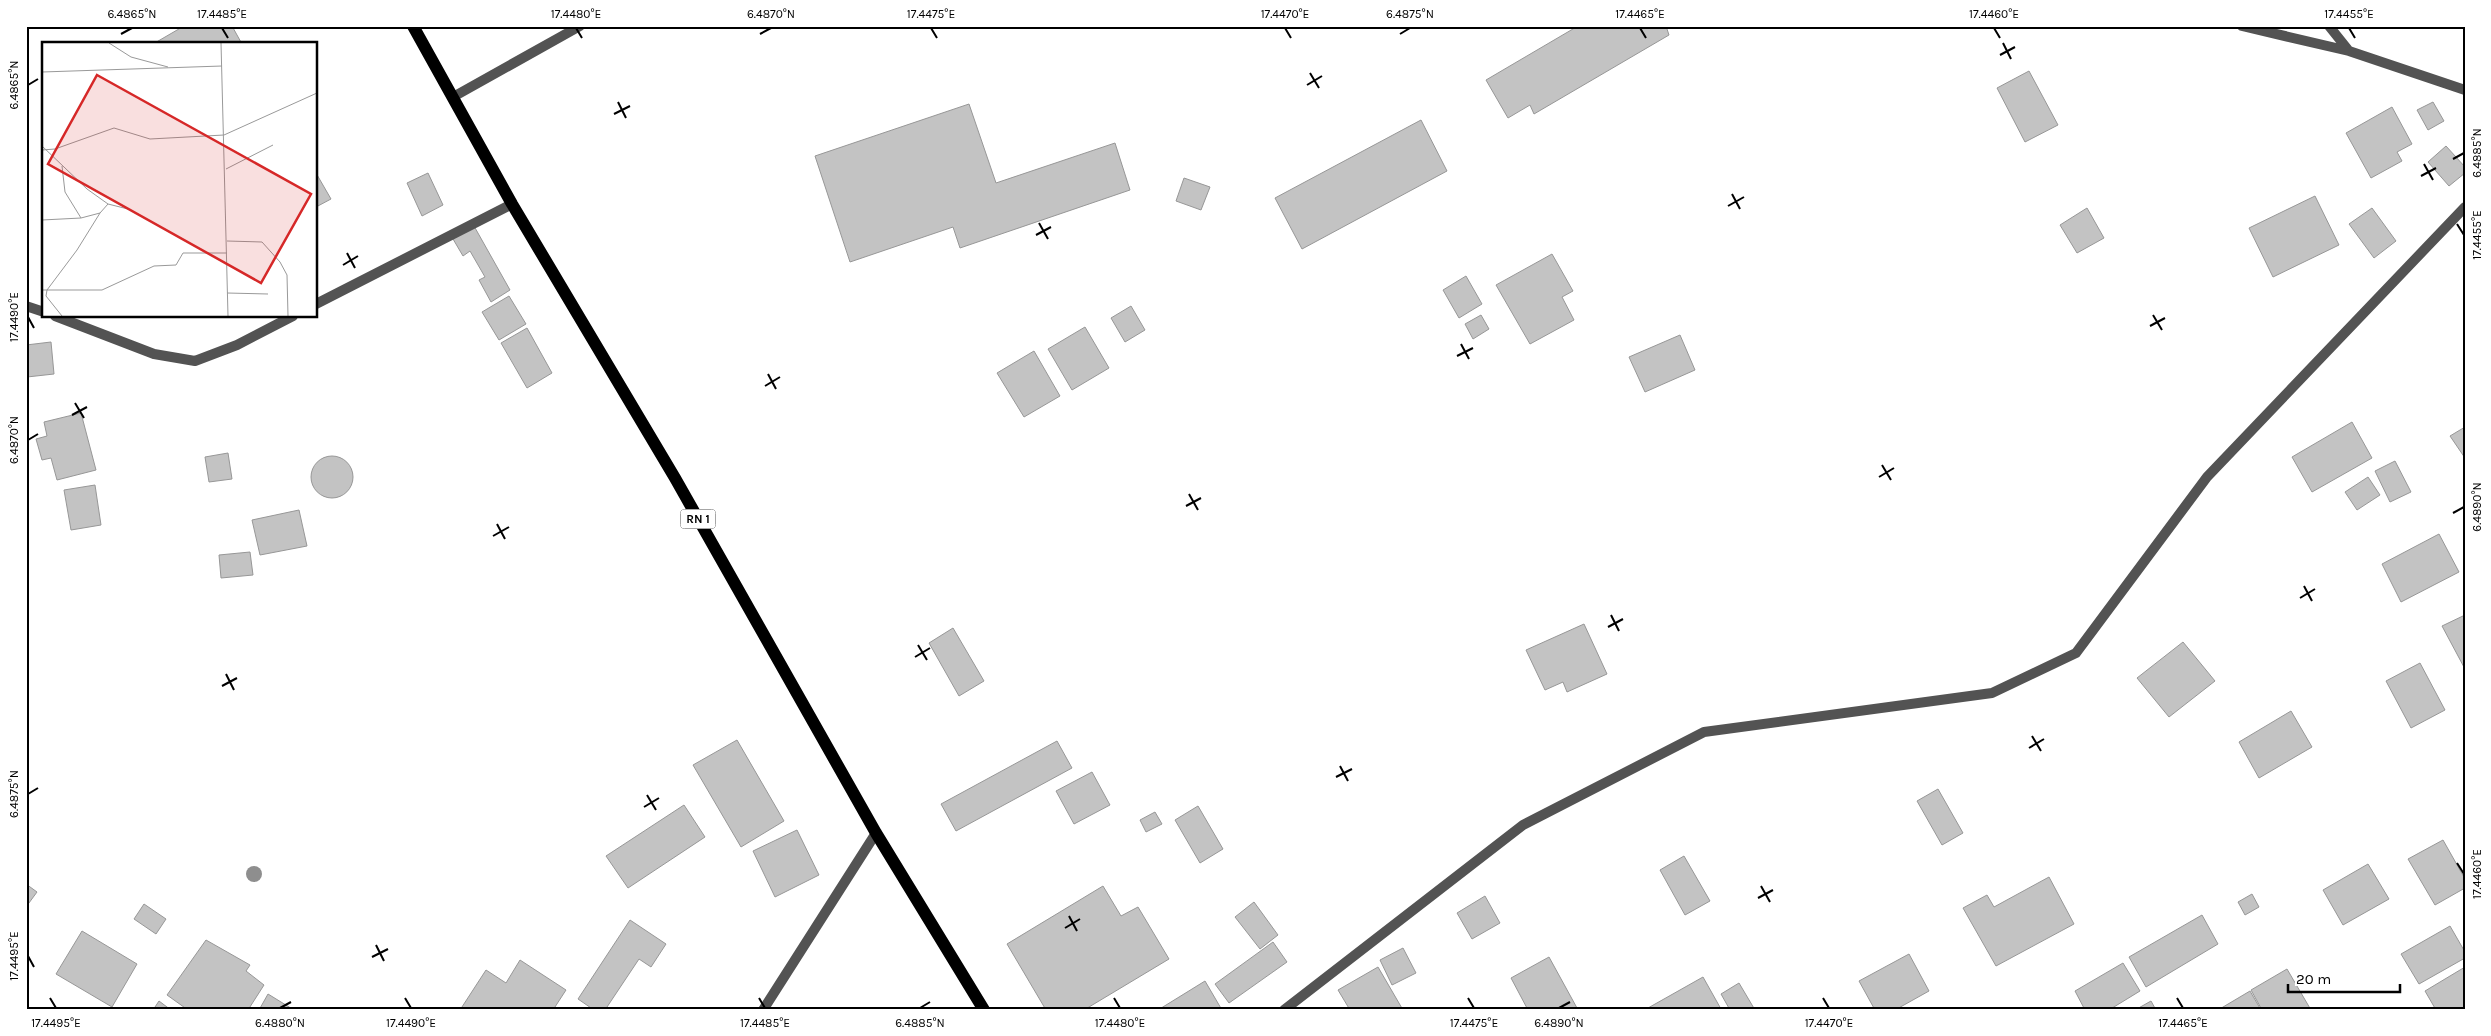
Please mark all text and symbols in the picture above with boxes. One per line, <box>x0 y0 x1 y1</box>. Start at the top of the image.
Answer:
text: 6.4865°N <box>107 7 157 21</box>
text: 17.4485°E <box>197 7 247 21</box>
text: 17.4480°E <box>551 7 601 21</box>
text: 6.4870°N <box>747 7 795 21</box>
text: 17.4475°E <box>907 7 955 21</box>
text: 17.4470°E <box>1261 7 1309 21</box>
text: 6.4875°N <box>1386 7 1434 21</box>
text: 17.4465°E <box>1615 7 1665 21</box>
text: 17.4460°E <box>1969 7 2019 21</box>
text: 17.4455°E <box>2324 7 2374 21</box>
inset map <box>42 42 318 318</box>
text: 6.4865°N <box>7 60 21 110</box>
text: 6.4885°N <box>2470 128 2484 178</box>
text: 17.4455°E <box>2470 210 2484 260</box>
text: 17.4490°E <box>7 292 21 342</box>
text: 6.4870°N <box>7 416 21 464</box>
text: 6.4890°N <box>2470 482 2484 532</box>
road number: RN 1 <box>680 509 716 528</box>
text: 6.4875°N <box>7 770 21 818</box>
text: 17.4460°E <box>2470 849 2484 899</box>
text: 17.4495°E <box>7 931 21 981</box>
scale bar <box>2288 961 2401 993</box>
text: 20 m <box>2296 970 2331 988</box>
text: 17.4495°E <box>31 1016 81 1030</box>
text: 6.4880°N <box>255 1016 305 1030</box>
text: 17.4490°E <box>386 1016 436 1030</box>
text: 17.4485°E <box>740 1016 790 1030</box>
text: 6.4885°N <box>895 1016 945 1030</box>
text: 17.4480°E <box>1095 1016 1145 1030</box>
text: 17.4475°E <box>1450 1016 1498 1030</box>
text: 6.4890°N <box>1534 1016 1584 1030</box>
text: 17.4470°E <box>1805 1016 1853 1030</box>
text: 17.4465°E <box>2158 1016 2208 1030</box>

